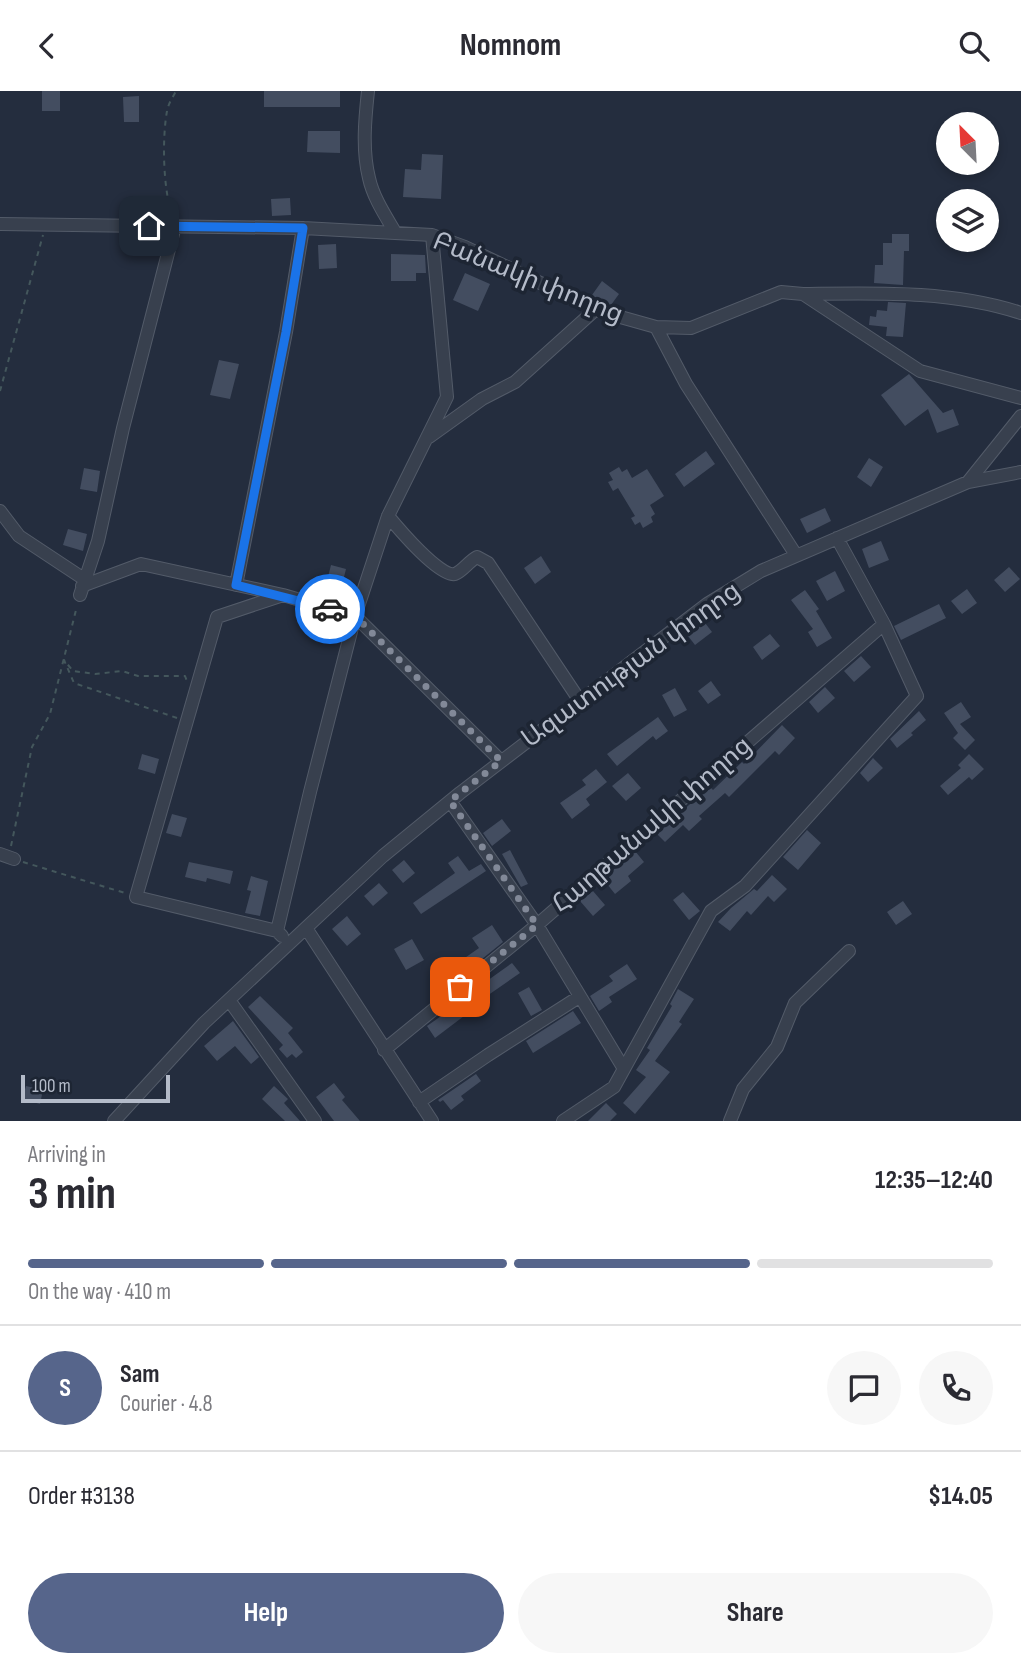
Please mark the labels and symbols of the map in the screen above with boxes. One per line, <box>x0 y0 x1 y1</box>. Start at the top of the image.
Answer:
north arrow <box>936 112 999 175</box>
pin <box>119 196 179 256</box>
street label: Բանակի փողոց <box>428 226 628 330</box>
courier <box>295 574 365 644</box>
street label: Ազատության փողոց <box>516 575 746 755</box>
street label: Հաղթանակի փողոց <box>546 730 758 920</box>
pin <box>430 957 490 1017</box>
scale bar <box>21 1072 170 1104</box>

